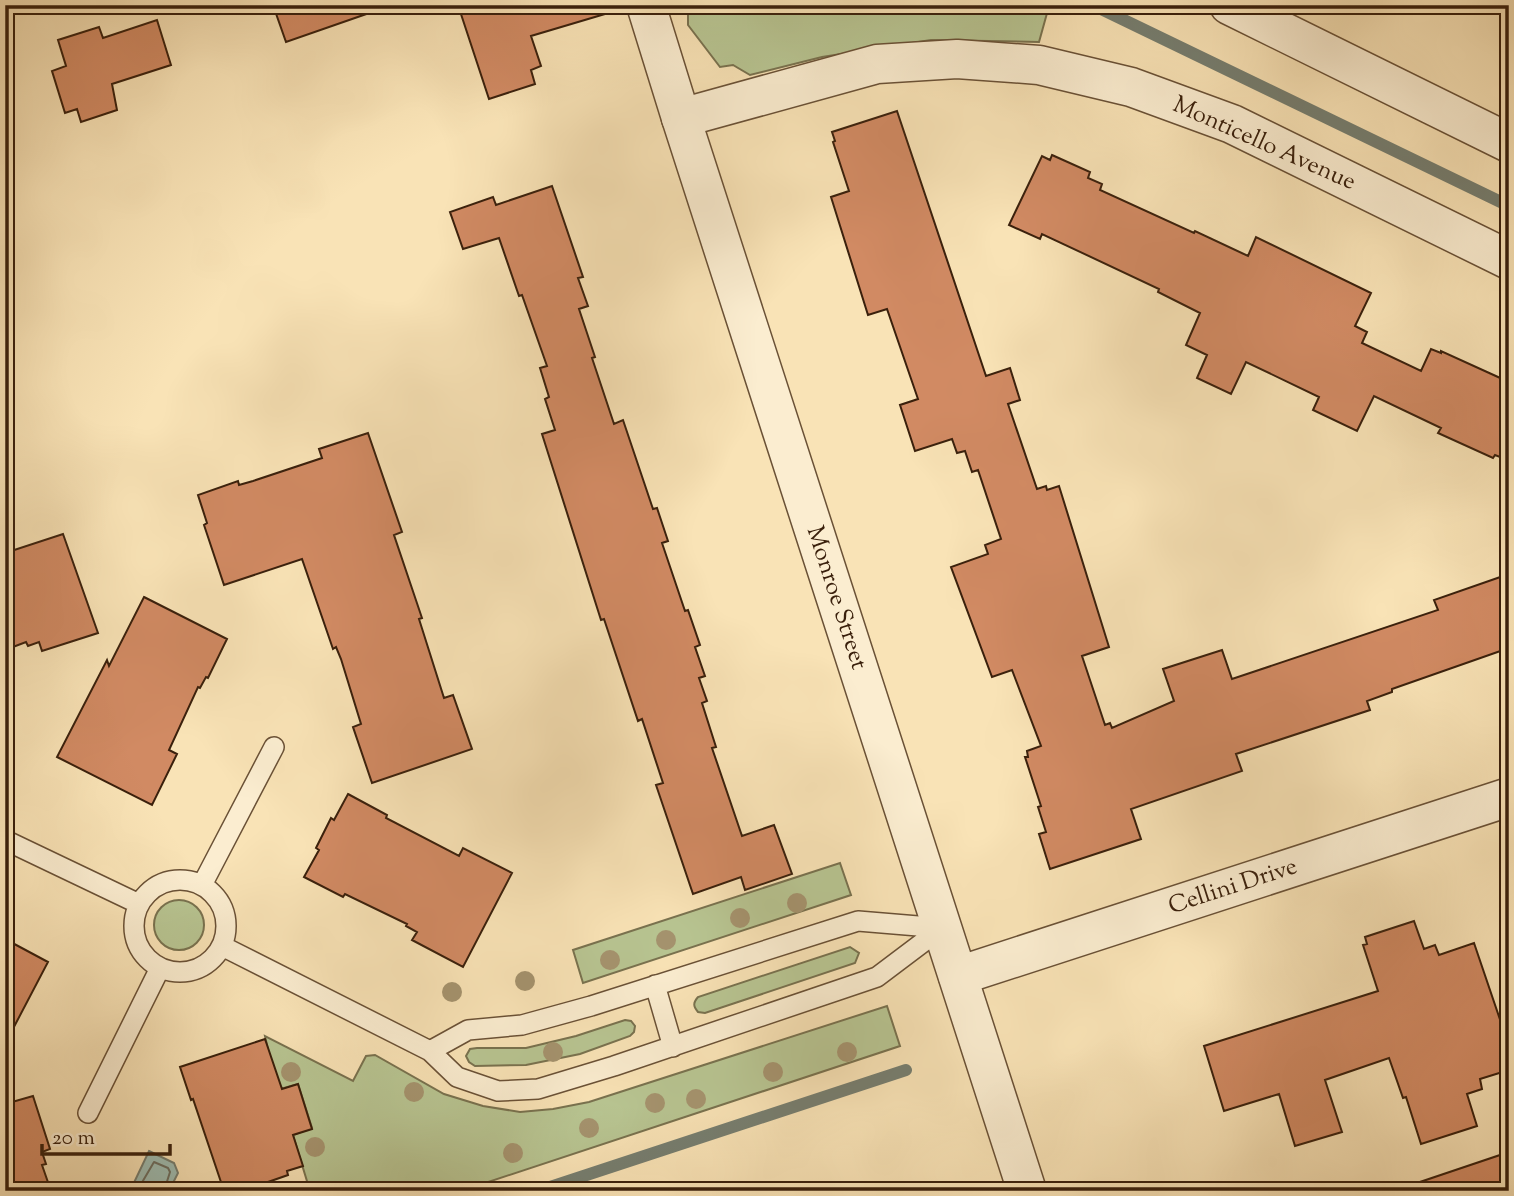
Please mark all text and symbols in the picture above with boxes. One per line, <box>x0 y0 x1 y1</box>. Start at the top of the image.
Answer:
street label: Monticello Avenue <box>1167 88 1361 200</box>
street label: Monroe Street <box>797 522 875 674</box>
street label: Cellini Drive <box>1164 850 1302 924</box>
scale bar <box>42 1112 170 1156</box>
text: 20 m <box>52 1124 95 1154</box>

